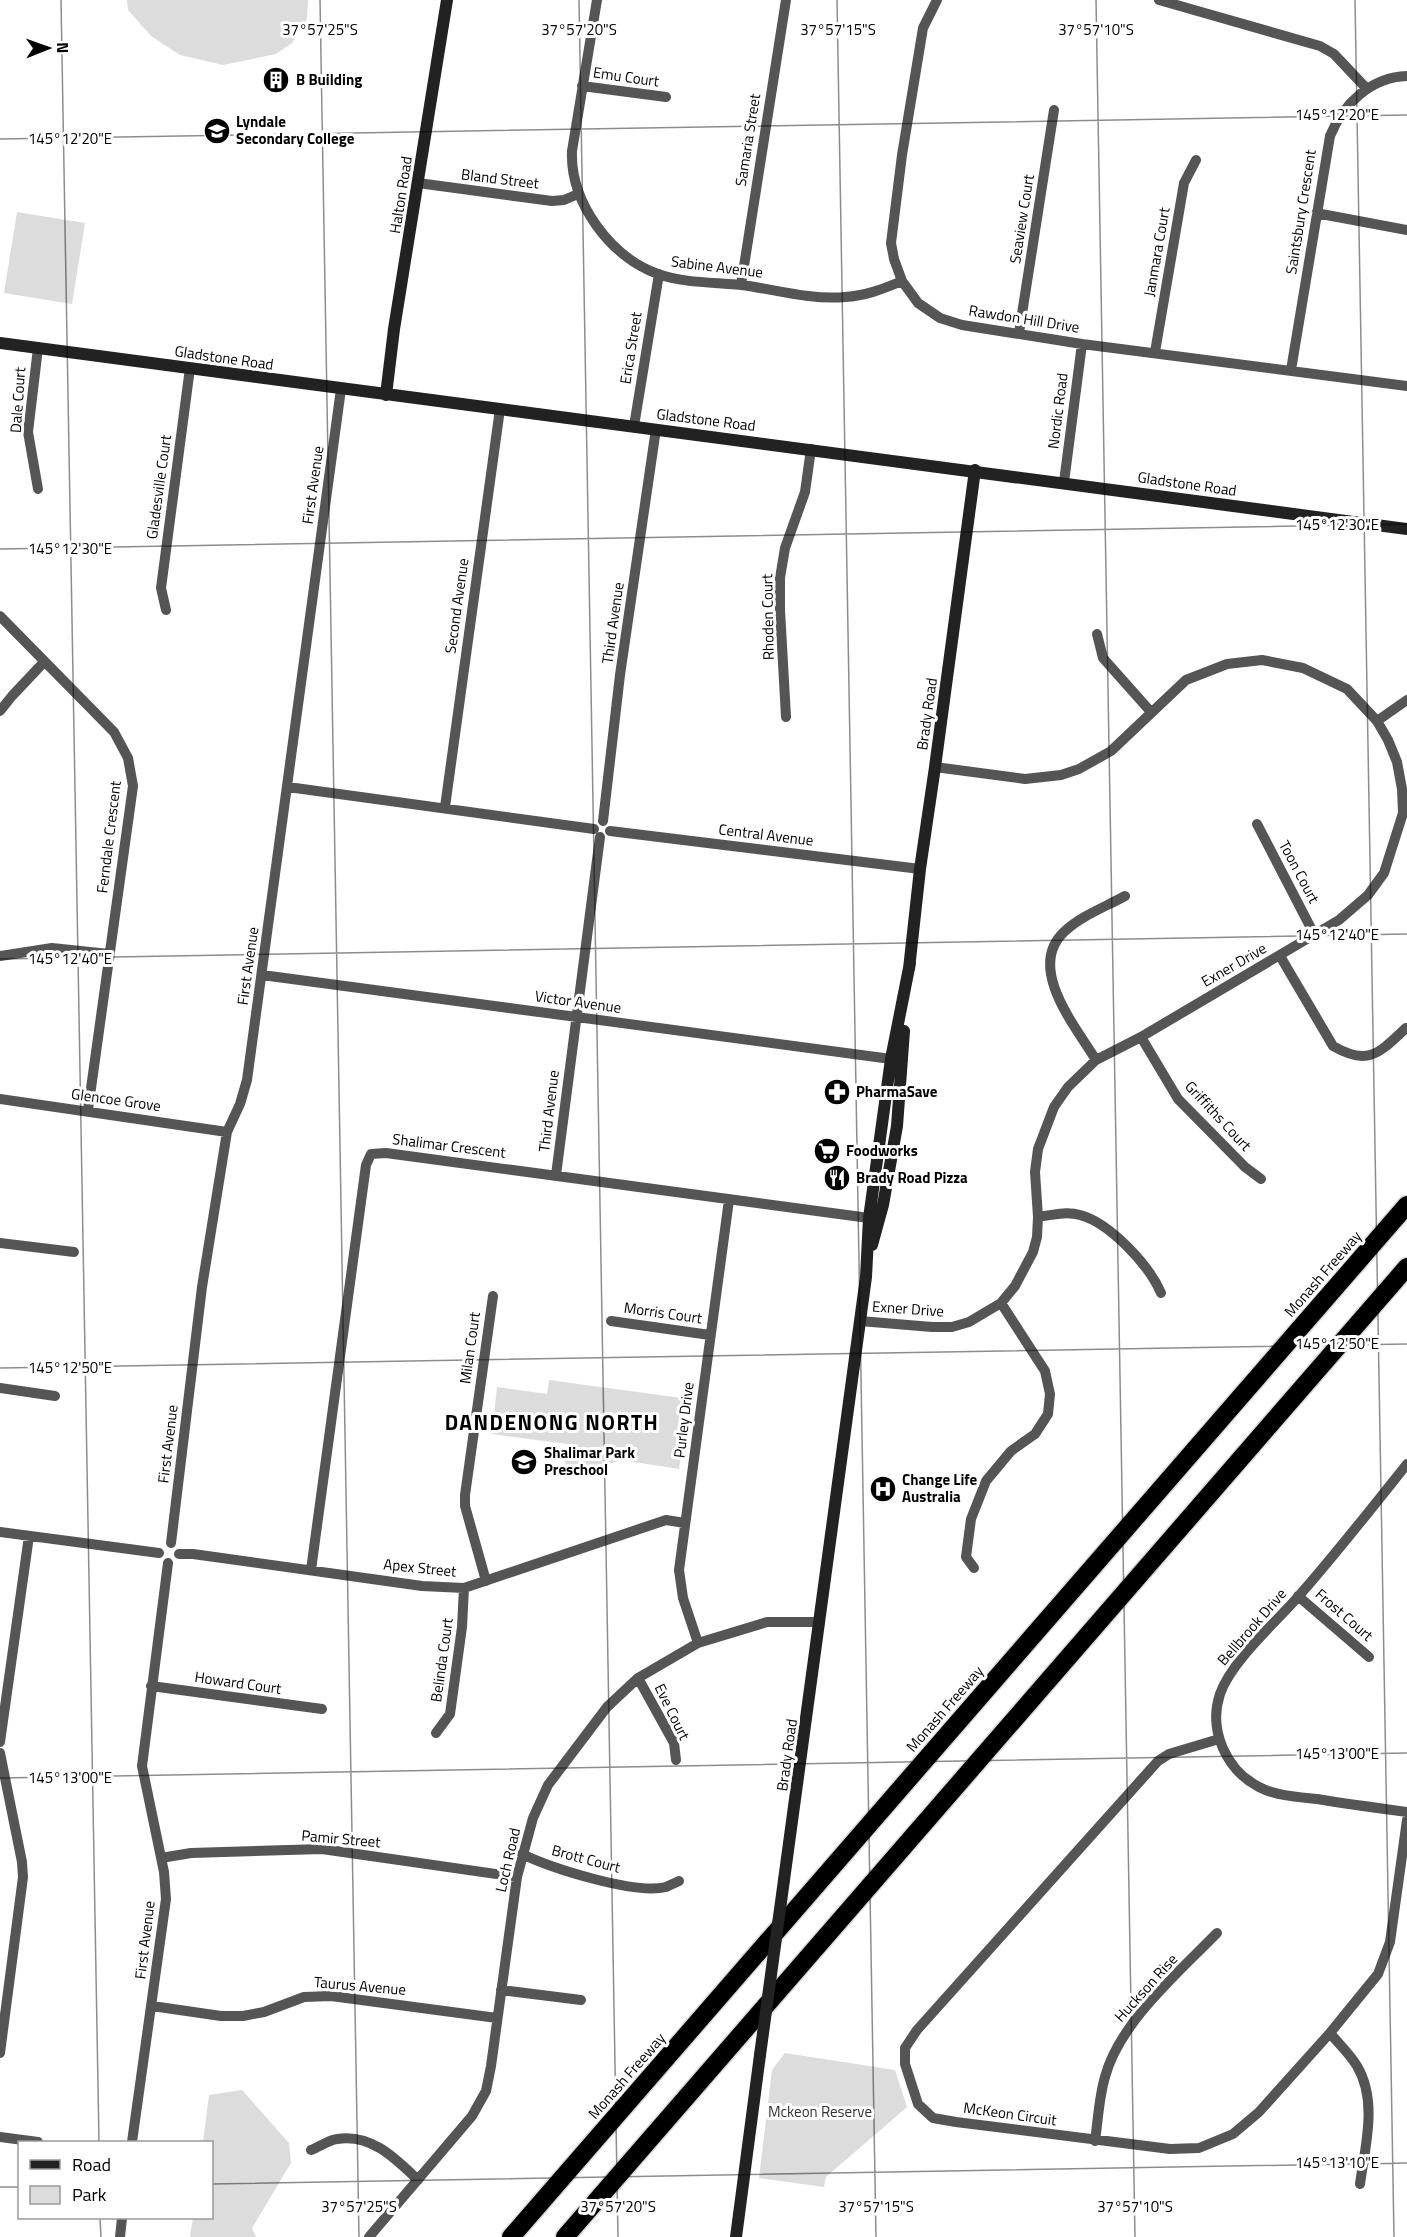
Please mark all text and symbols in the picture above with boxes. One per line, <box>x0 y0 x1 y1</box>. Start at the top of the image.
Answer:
north arrow <box>18 18 78 78</box>
text: 37°57'25"S <box>282 18 358 41</box>
text: 37°57'20"S <box>541 18 617 41</box>
text: 37°57'15"S <box>800 18 876 41</box>
text: 37°57'10"S <box>1058 18 1134 41</box>
text: N <box>51 42 75 53</box>
street label: Emu Court <box>592 60 661 93</box>
building icon: B Building <box>261 65 291 95</box>
place label: B Building <box>296 68 362 91</box>
street label: Samaria Street <box>729 91 766 188</box>
text: 145°12'20"E <box>1295 103 1379 126</box>
place label: Lyndale Secondary College <box>236 110 355 150</box>
school or university icon: Lyndale Secondary College <box>202 116 232 146</box>
text: 145°12'20"E <box>28 127 112 150</box>
street label: Saintsbury Crescent <box>1279 147 1322 276</box>
street label: Halton Road <box>383 155 418 235</box>
street label: Bland Street <box>460 162 541 195</box>
street label: Seaview Court <box>1003 172 1040 265</box>
street label: Janmara Court <box>1137 205 1176 298</box>
street label: Sabine Avenue <box>670 249 764 284</box>
street label: Rawdon Hill Drive <box>967 298 1081 339</box>
street label: Erica Street <box>613 309 648 386</box>
street label: Gladstone Road <box>173 339 275 376</box>
street label: Dale Court <box>4 366 31 434</box>
street label: Nordic Road <box>1041 372 1074 450</box>
street label: Gladstone Road <box>655 402 757 437</box>
street label: Gladesville Court <box>140 432 177 541</box>
street label: First Avenue <box>296 444 329 526</box>
street label: Gladstone Road <box>1136 465 1238 502</box>
text: 145°12'30"E <box>1295 513 1379 536</box>
text: 145°12'30"E <box>28 537 112 560</box>
street label: Second Avenue <box>438 557 475 655</box>
street label: Rhoden Court <box>755 573 780 660</box>
street label: Third Avenue <box>595 581 630 665</box>
street label: Brady Road <box>910 676 943 752</box>
street label: Ferndale Crescent <box>90 779 127 895</box>
street label: Central Avenue <box>717 817 815 852</box>
street label: Toon Court <box>1273 836 1326 908</box>
text: 145°12'40"E <box>1295 923 1379 946</box>
street label: First Avenue <box>231 925 264 1007</box>
street label: Exner Drive <box>1197 937 1271 993</box>
text: 145°12'40"E <box>28 947 112 970</box>
street label: Victor Avenue <box>533 984 623 1019</box>
street label: Third Avenue <box>532 1069 565 1153</box>
street label: Griffiths Court <box>1180 1075 1258 1157</box>
pharmacy icon: PharmaSave <box>822 1077 852 1107</box>
place label: PharmaSave <box>856 1080 938 1103</box>
street label: Glencoe Grove <box>70 1082 162 1117</box>
street label: Shalimar Crescent <box>391 1127 508 1164</box>
supermarket icon: Foodworks <box>812 1136 842 1166</box>
place label: Foodworks <box>846 1139 918 1162</box>
restaurant icon: Brady Road Pizza <box>822 1163 852 1193</box>
place label: Brady Road Pizza <box>856 1166 968 1189</box>
street label: Monash Freeway <box>1278 1225 1367 1322</box>
street label: Exner Drive <box>871 1295 945 1322</box>
street label: Morris Court <box>622 1296 704 1329</box>
street label: Milan Court <box>453 1310 486 1385</box>
text: 145°12'50"E <box>1295 1332 1379 1355</box>
text: 145°12'50"E <box>28 1356 112 1379</box>
street label: Purley Drive <box>667 1381 700 1459</box>
street label: First Avenue <box>151 1403 184 1484</box>
district label: DANDENONG NORTH <box>445 1406 659 1438</box>
place label: Shalimar Park Preschool <box>544 1441 635 1481</box>
school or university icon: Shalimar Park Preschool <box>509 1447 539 1477</box>
place label: Change Life Australia <box>902 1468 978 1508</box>
hospital icon: Change Life Australia <box>868 1474 898 1504</box>
street label: Apex Street <box>382 1552 458 1583</box>
street label: Bellbrook Drive <box>1212 1583 1292 1670</box>
street label: Frost Court <box>1310 1583 1379 1647</box>
street label: Belinda Court <box>424 1616 459 1703</box>
street label: Monash Freeway <box>900 1660 989 1757</box>
street label: Howard Court <box>193 1665 284 1700</box>
street label: Eve Court <box>649 1680 696 1745</box>
street label: Brady Road <box>770 1717 803 1793</box>
text: 145°13'00"E <box>1295 1742 1379 1765</box>
text: 145°13'00"E <box>28 1766 112 1789</box>
street label: Pamir Street <box>301 1824 382 1853</box>
street label: Loch Road <box>489 1825 526 1894</box>
street label: Brott Court <box>549 1838 624 1879</box>
street label: First Avenue <box>128 1899 161 1980</box>
street label: Huckson Rise <box>1109 1948 1183 2027</box>
street label: Taurus Avenue <box>313 1970 407 2001</box>
street label: Monash Freeway <box>582 2027 671 2124</box>
street label: McKeon Circuit <box>962 2096 1059 2132</box>
park label: Mckeon Reserve <box>768 2100 872 2123</box>
legend <box>18 2141 213 2219</box>
text: Road <box>72 2151 111 2178</box>
text: 145°13'10"E <box>1295 2151 1379 2174</box>
text: Park <box>72 2181 107 2208</box>
text: 37°57'25"S <box>321 2195 397 2218</box>
text: 37°57'20"S <box>580 2195 656 2218</box>
text: 37°57'15"S <box>838 2195 914 2218</box>
text: 37°57'10"S <box>1097 2195 1173 2218</box>

